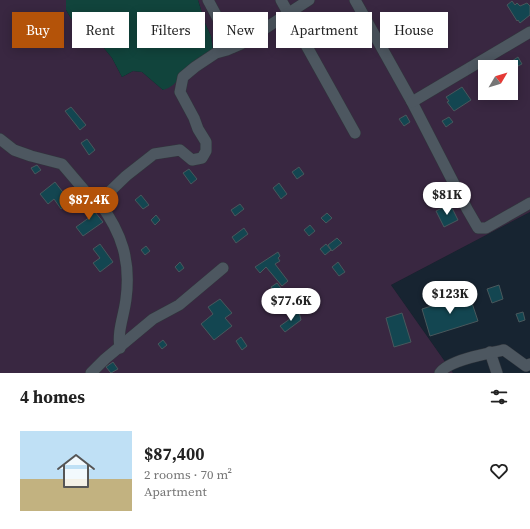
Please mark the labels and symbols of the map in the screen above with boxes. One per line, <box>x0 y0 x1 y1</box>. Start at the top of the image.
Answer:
north arrow <box>478 60 518 100</box>
pin: $81K <box>423 182 471 216</box>
pin: $87.4K <box>56 187 122 221</box>
pin: $123K <box>422 281 478 315</box>
pin: $77.6K <box>258 288 324 322</box>

